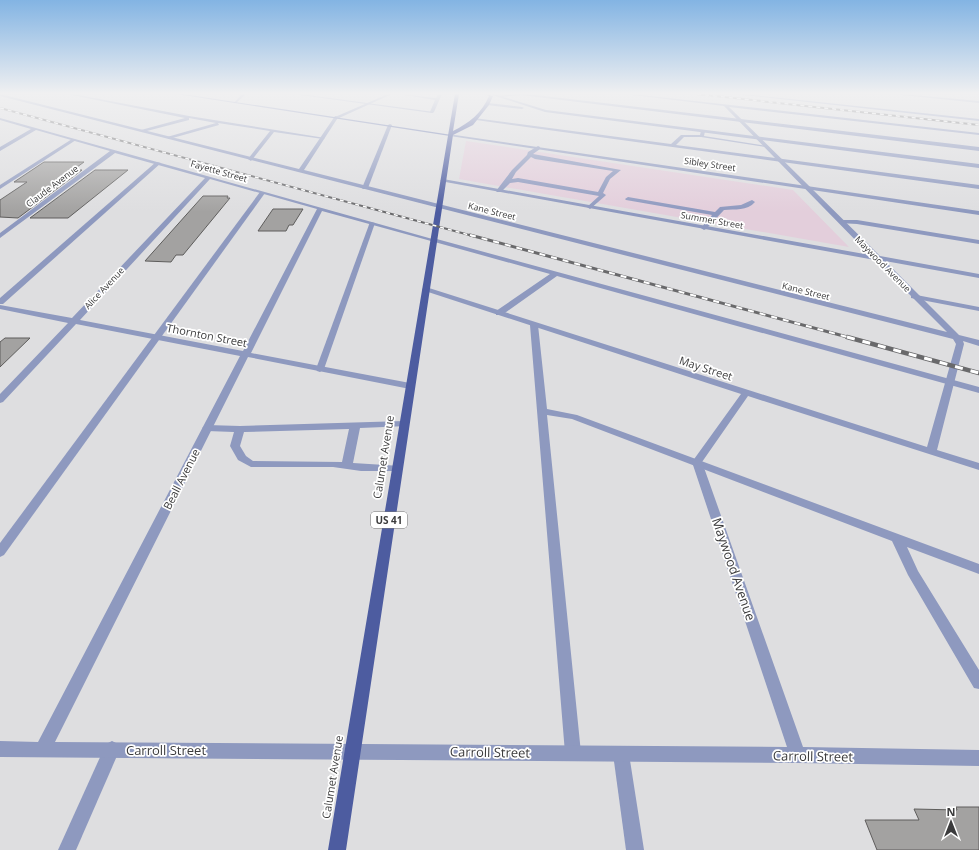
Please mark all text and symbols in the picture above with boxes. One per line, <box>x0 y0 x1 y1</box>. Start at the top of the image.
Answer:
street label: Sibley Street <box>683 154 737 174</box>
street label: Fayette Street <box>189 157 249 185</box>
street label: Claude Avenue <box>23 162 81 210</box>
street label: Kane Street <box>467 199 517 223</box>
street label: Summer Street <box>680 208 744 232</box>
street label: Maywood Avenue <box>852 233 914 295</box>
street label: Alice Avenue <box>81 264 127 312</box>
street label: Kane Street <box>781 279 831 303</box>
street label: Thornton Street <box>166 320 249 350</box>
street label: May Street <box>677 352 735 384</box>
street label: Calumet Avenue <box>369 414 397 500</box>
street label: Beall Avenue <box>159 446 203 512</box>
road number: US 41 <box>371 512 407 528</box>
street label: Maywood Avenue <box>708 515 760 623</box>
street label: Calumet Avenue <box>318 734 346 820</box>
street label: Carroll Street <box>126 741 206 759</box>
street label: Carroll Street <box>450 742 531 762</box>
street label: Carroll Street <box>773 746 854 766</box>
north arrow <box>931 802 971 842</box>
text: N <box>947 804 955 819</box>

